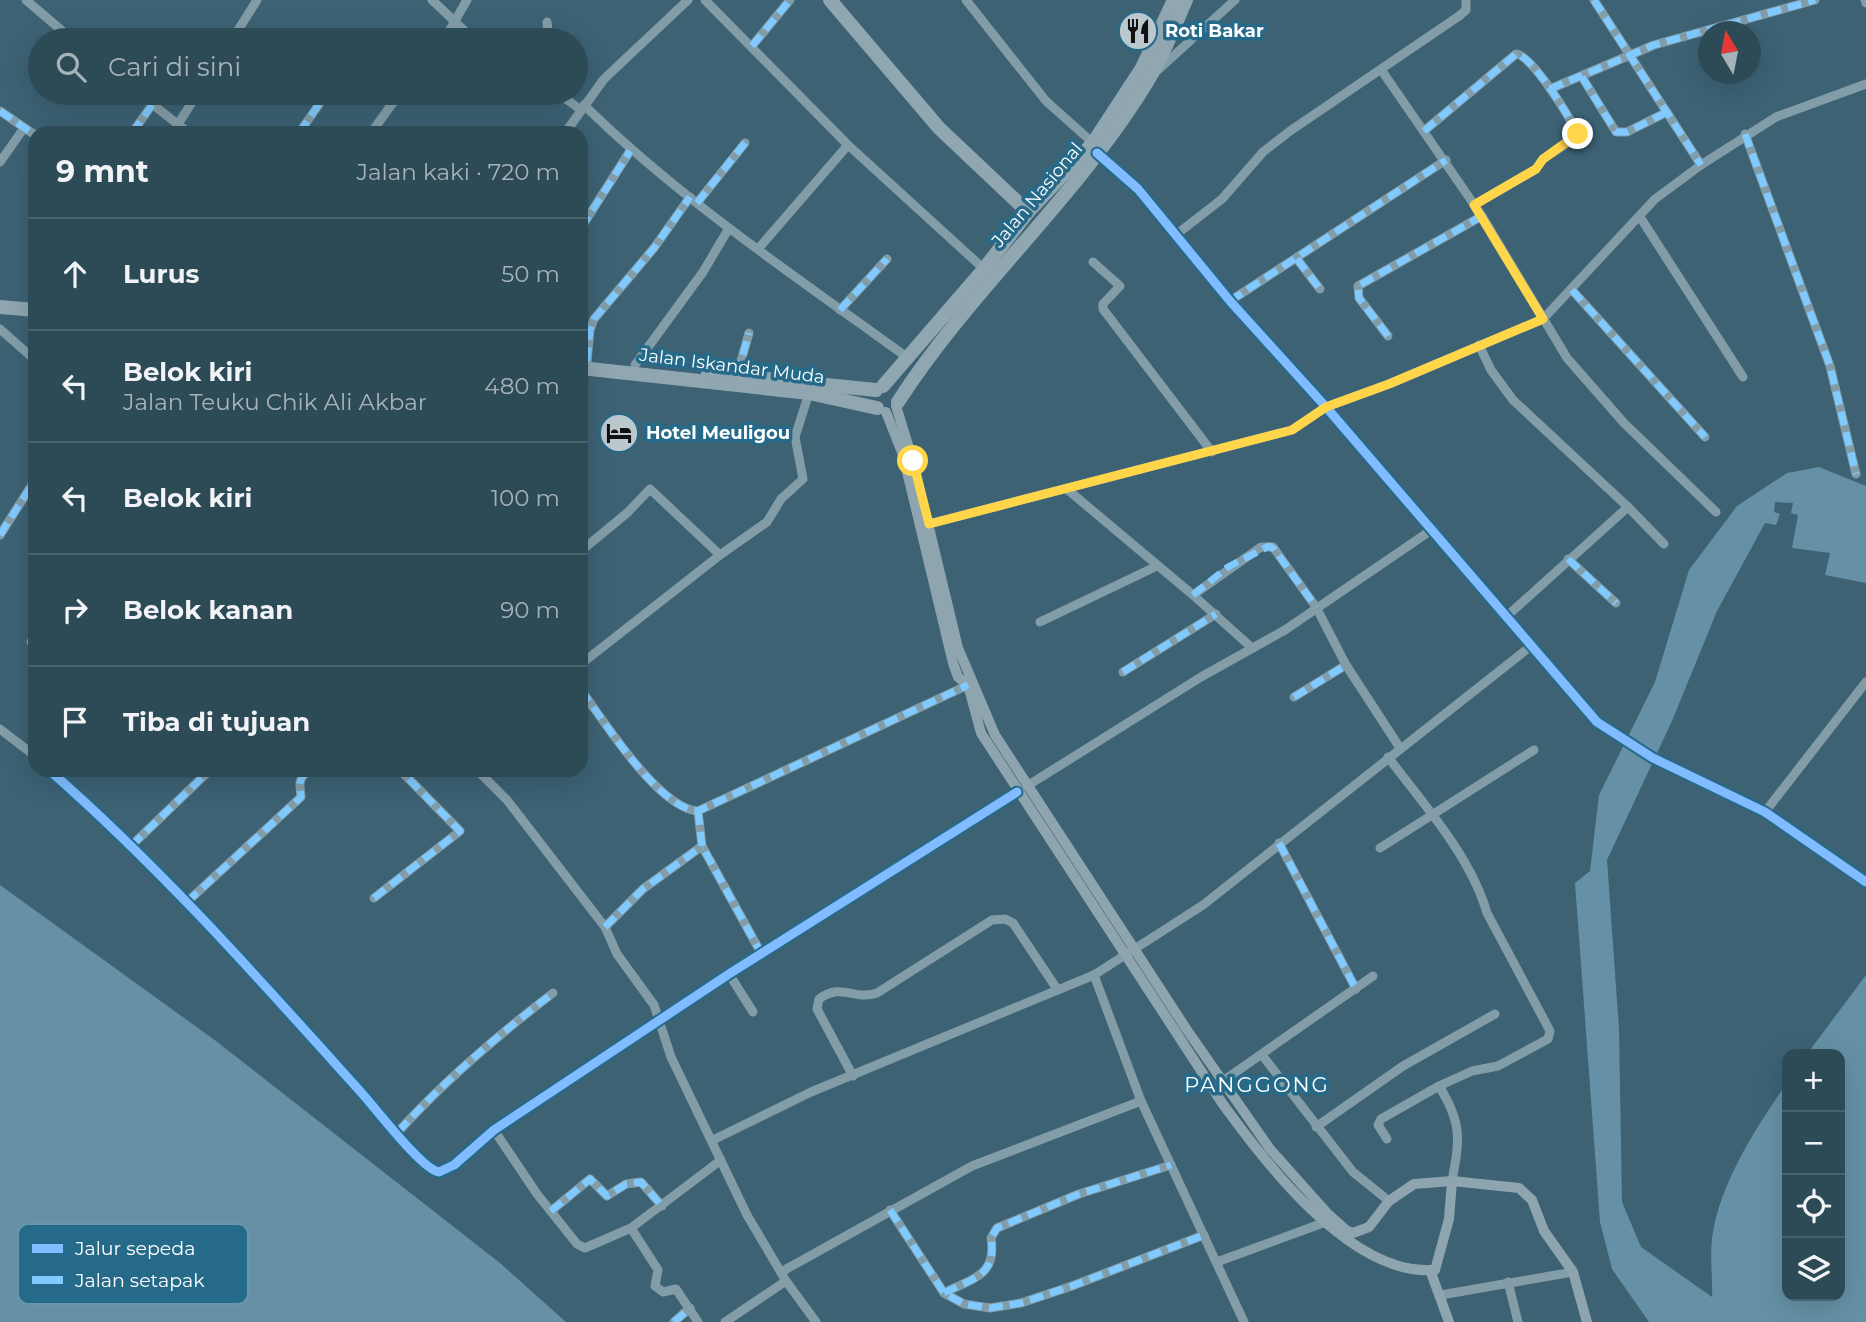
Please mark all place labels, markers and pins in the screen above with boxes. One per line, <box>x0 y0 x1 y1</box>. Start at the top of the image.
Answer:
restaurant icon: Roti Bakar <box>1117 10 1159 52</box>
place label: Roti Bakar <box>1165 20 1264 42</box>
hotel icon: Hotel Meuligou <box>598 412 640 454</box>
place label: Hotel Meuligou <box>646 422 790 444</box>

